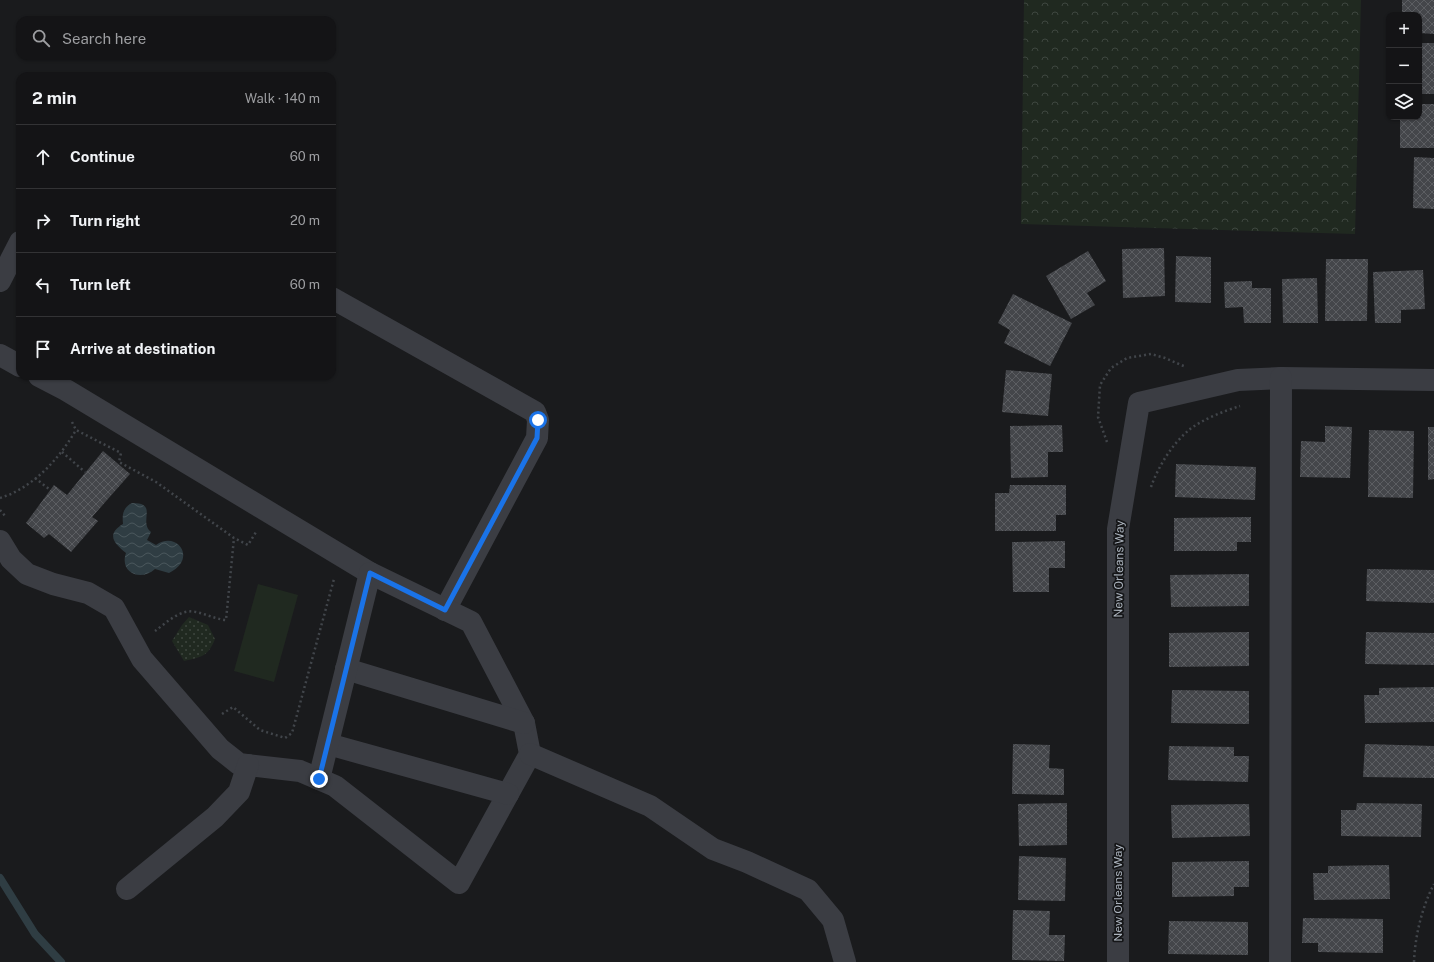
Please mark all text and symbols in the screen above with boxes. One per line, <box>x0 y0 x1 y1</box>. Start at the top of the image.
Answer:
map controls <box>1386 12 1422 120</box>
button: + <box>1386 12 1422 48</box>
search box <box>16 16 336 60</box>
icon: search <box>30 27 52 49</box>
text: Search here <box>62 30 146 47</box>
button: − <box>1386 48 1422 84</box>
button: layers <box>1386 84 1422 120</box>
text: 2 min <box>32 88 77 108</box>
text: Walk · 140 m <box>245 91 320 106</box>
icon: ahead <box>32 146 54 168</box>
text: Continue <box>70 148 135 165</box>
text: 60 m <box>290 149 320 164</box>
icon: right <box>32 210 54 232</box>
text: Turn right <box>70 212 140 229</box>
text: 20 m <box>290 213 320 228</box>
icon: left <box>32 274 54 296</box>
text: Turn left <box>70 276 131 293</box>
text: 60 m <box>290 277 320 292</box>
icon: arrive <box>32 338 54 360</box>
text: Arrive at destination <box>70 340 215 357</box>
route start <box>529 411 547 429</box>
street label: New Orleans Way <box>1111 520 1127 618</box>
route end <box>310 770 328 788</box>
street label: New Orleans Way <box>1111 844 1125 942</box>

